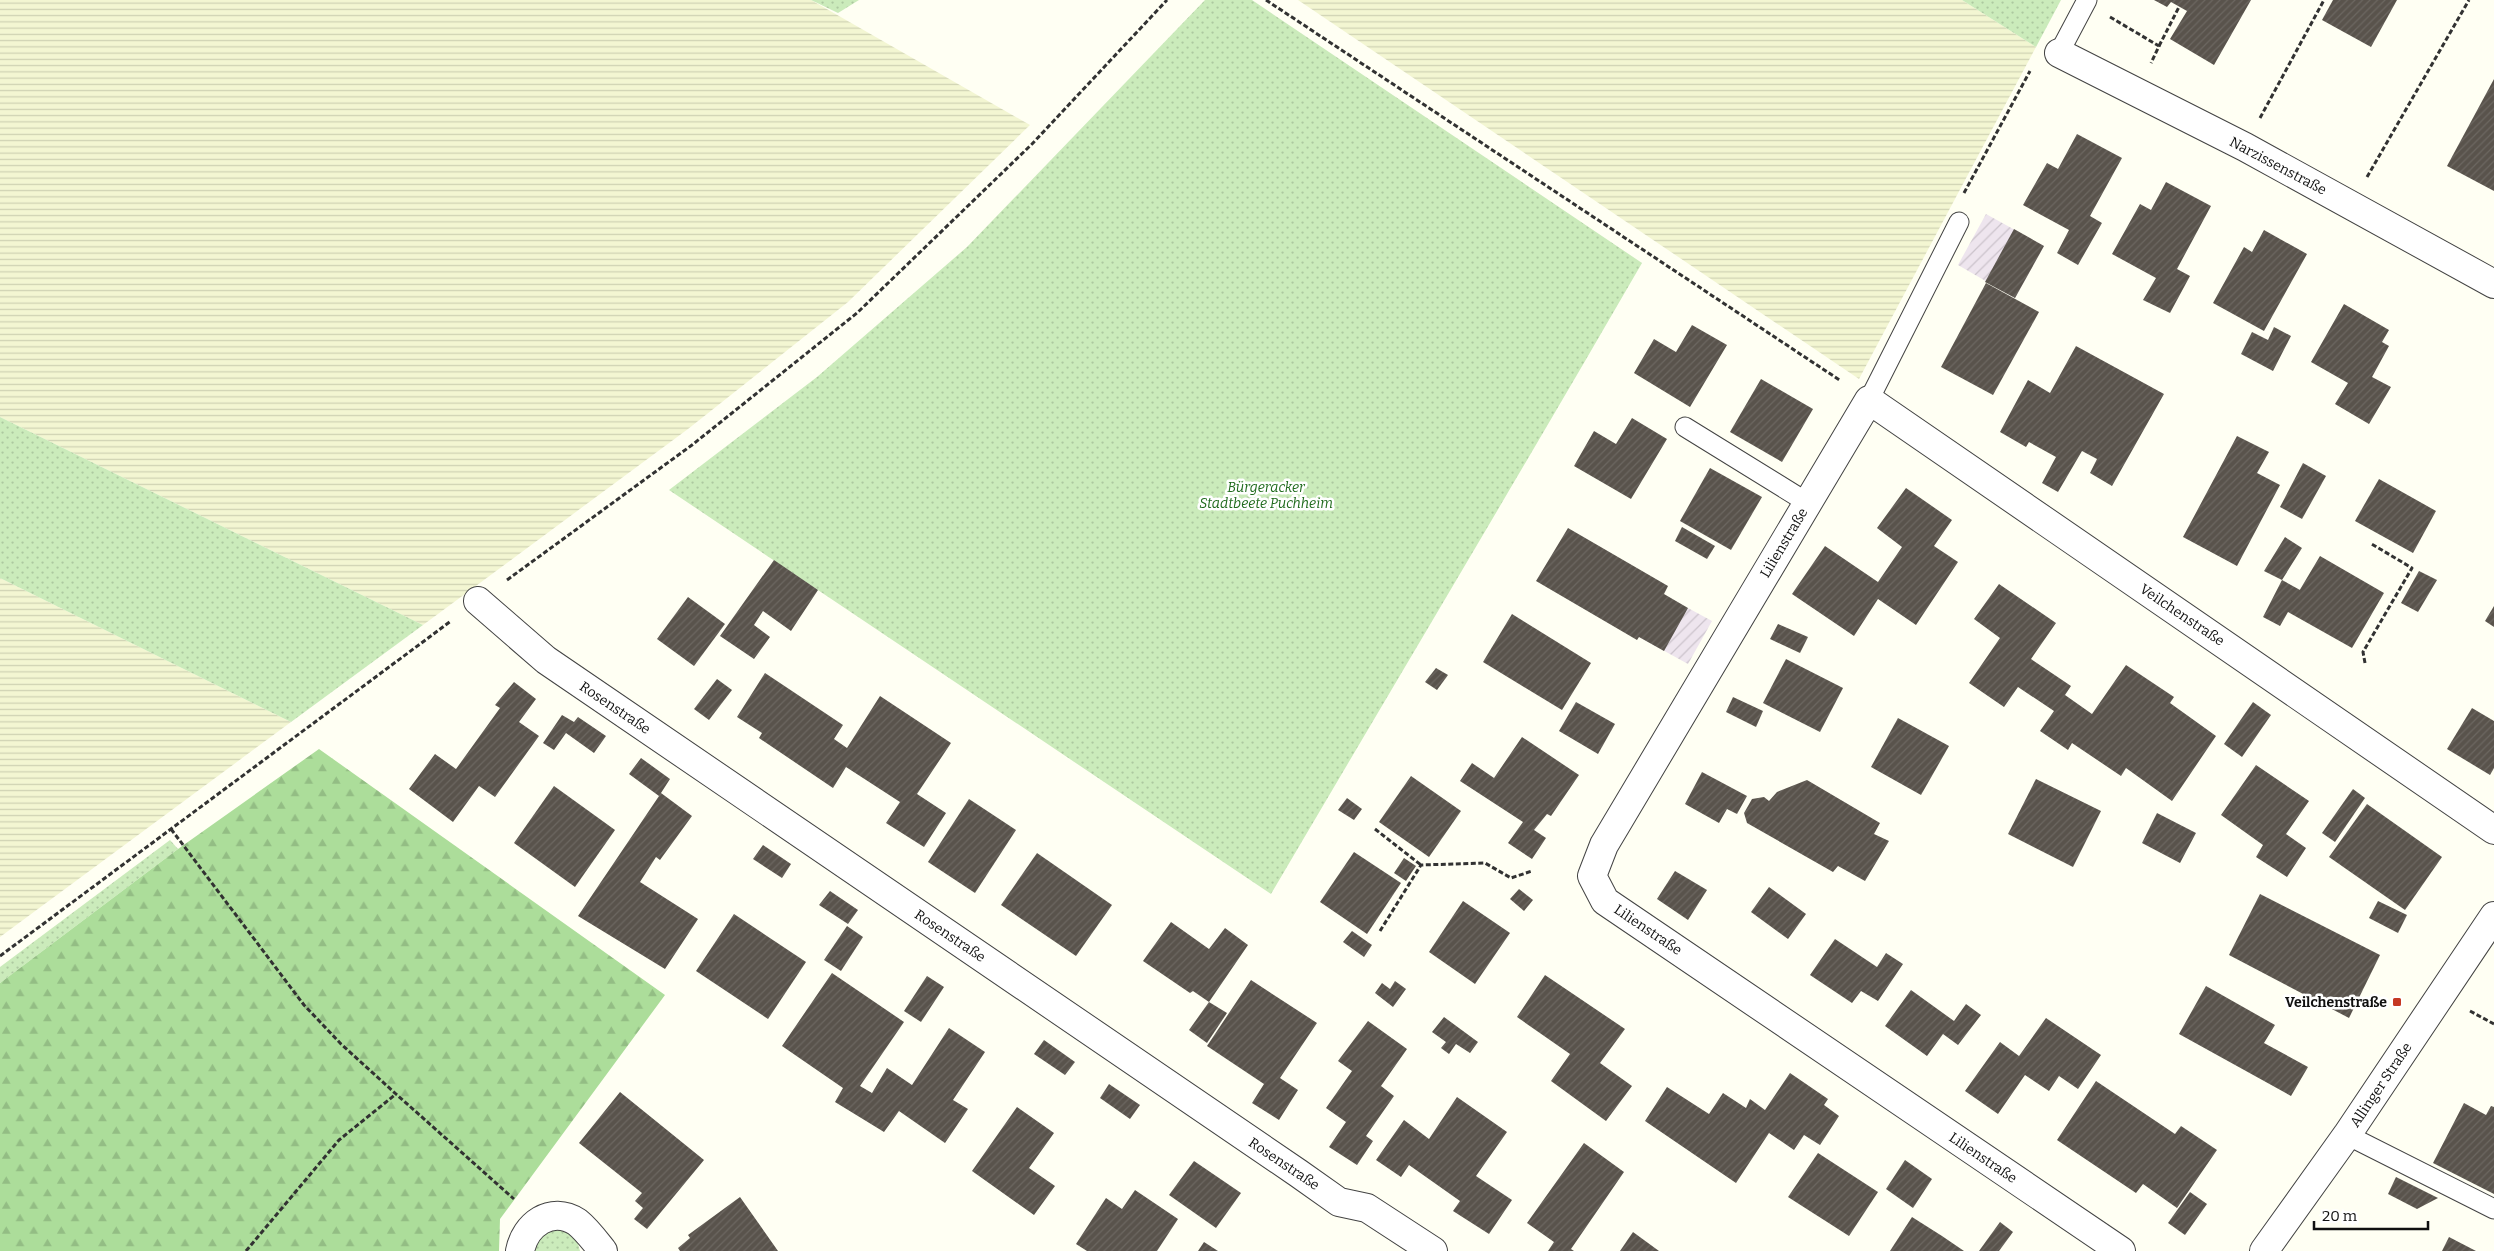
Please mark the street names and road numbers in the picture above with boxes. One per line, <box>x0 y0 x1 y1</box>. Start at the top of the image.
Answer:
street label: Narzissenstraße <box>2227 133 2329 199</box>
street label: Lilienstraße <box>1757 505 1811 581</box>
street label: Veilchenstraße <box>2136 580 2228 650</box>
street label: Rosenstraße <box>576 678 654 738</box>
street label: Lilienstraße <box>1611 901 1685 959</box>
street label: Rosenstraße <box>911 906 989 966</box>
street label: Allinger Straße <box>2346 1039 2416 1131</box>
street label: Lilienstraße <box>1946 1129 2020 1187</box>
street label: Rosenstraße <box>1245 1134 1323 1194</box>

